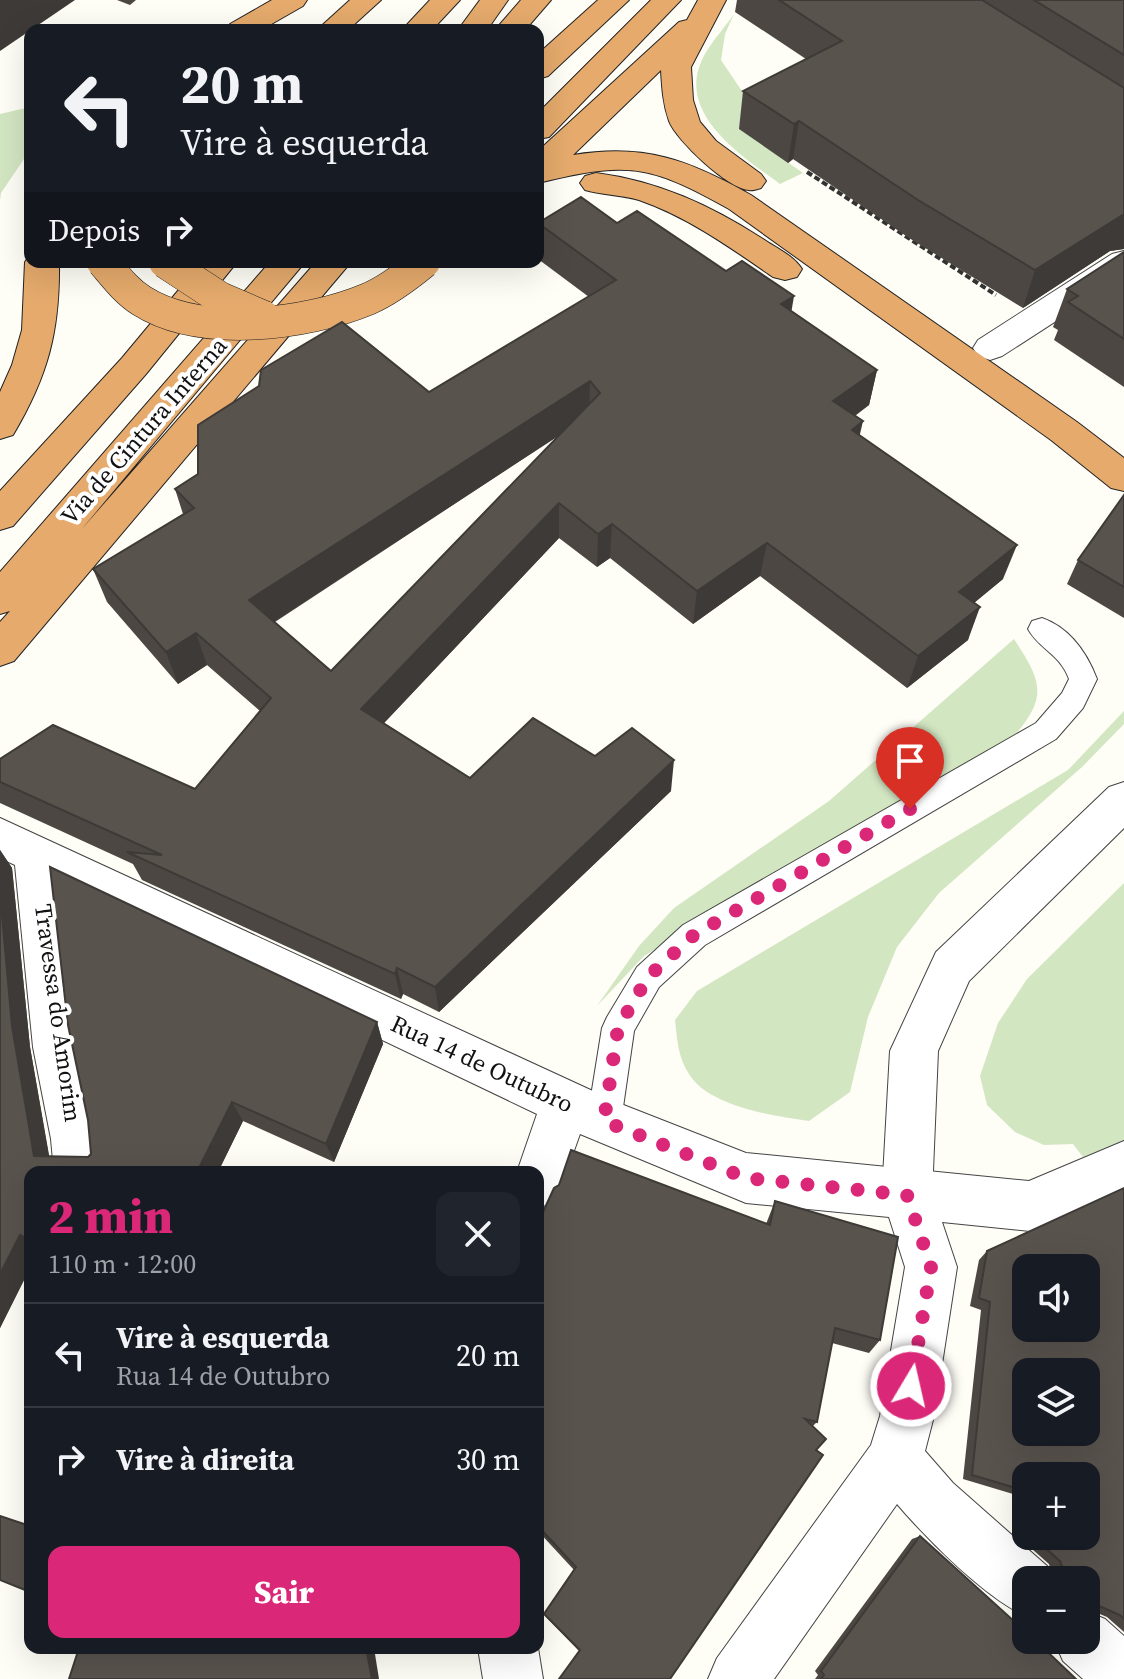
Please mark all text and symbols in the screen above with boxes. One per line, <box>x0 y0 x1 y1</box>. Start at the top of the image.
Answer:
text: 20 m <box>180 45 303 122</box>
icon: left <box>48 56 152 160</box>
text: Vire à esquerda <box>180 118 429 167</box>
icon: right <box>156 208 200 252</box>
text: Depois <box>48 210 140 251</box>
street label: Via de Cintura Interna <box>53 329 235 531</box>
pin <box>876 727 944 809</box>
icon: arrive <box>888 739 932 783</box>
street label: Travessa do Amorim <box>27 902 90 1124</box>
street label: Rua 14 de Outubro <box>386 1007 579 1120</box>
text: 2 min <box>48 1183 173 1249</box>
button: close <box>436 1192 520 1276</box>
text: 110 m · 12:00 <box>48 1246 196 1282</box>
map controls <box>1012 1254 1100 1654</box>
button: sound <box>1012 1254 1100 1342</box>
text: Vire à esquerda <box>116 1317 329 1358</box>
icon: left <box>48 1333 92 1377</box>
text: 20 m <box>456 1335 520 1376</box>
position arrow <box>869 1344 953 1428</box>
text: Rua 14 de Outubro <box>116 1358 330 1394</box>
button: layers <box>1012 1358 1100 1446</box>
icon: right <box>48 1437 92 1481</box>
text: Vire à direita <box>116 1439 295 1480</box>
text: 30 m <box>456 1439 520 1480</box>
button: + <box>1012 1462 1100 1550</box>
button: Sair <box>48 1546 520 1638</box>
button: − <box>1012 1566 1100 1654</box>

